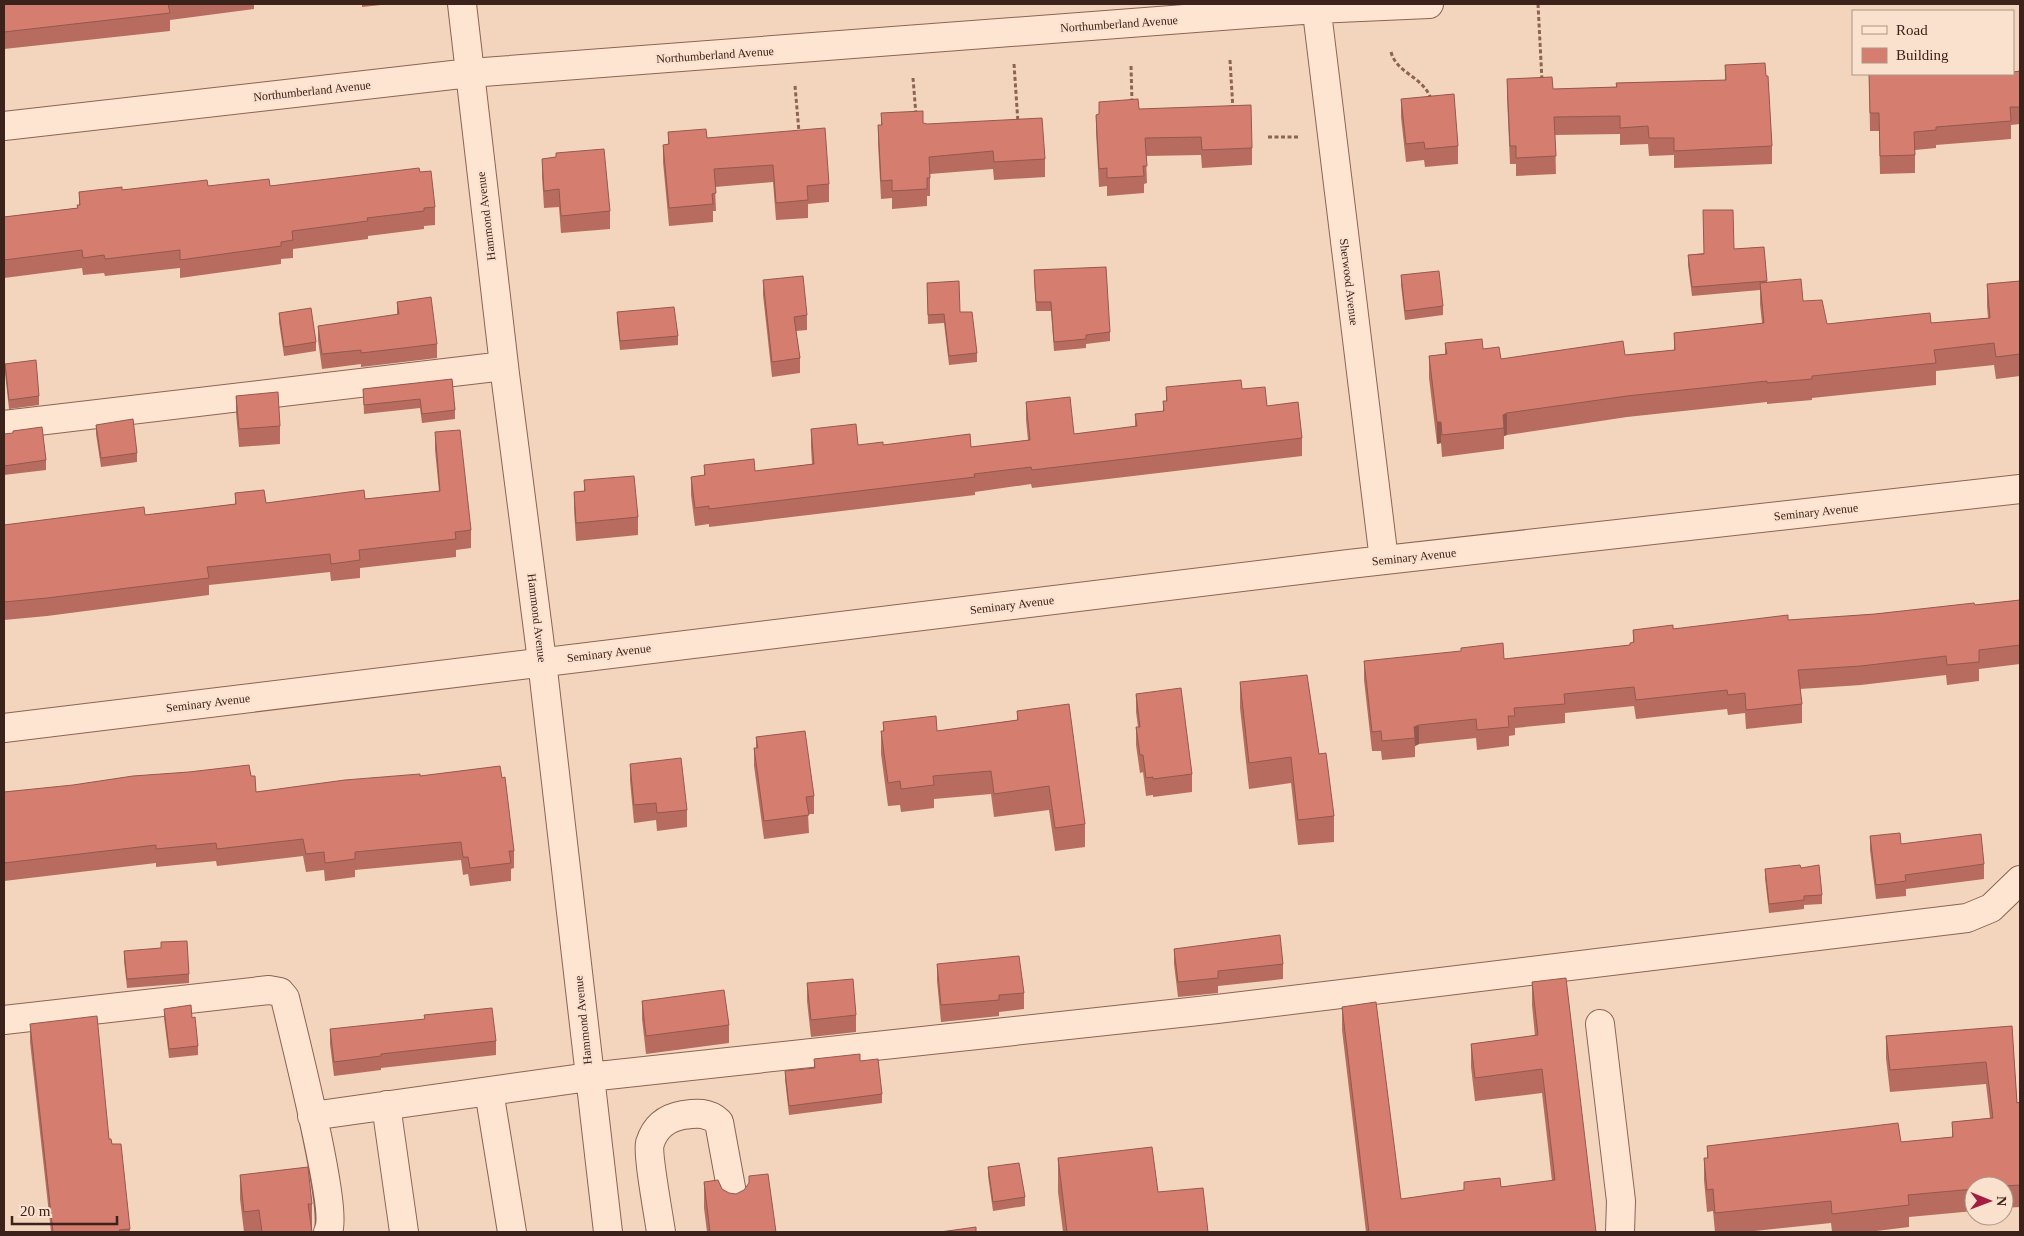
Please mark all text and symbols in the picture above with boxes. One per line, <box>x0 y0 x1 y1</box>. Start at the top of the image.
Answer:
legend <box>1852 10 2014 75</box>
street label: Northumberland Avenue <box>1060 13 1178 35</box>
text: Road <box>1896 22 1928 38</box>
street label: Northumberland Avenue <box>656 44 774 66</box>
text: Building <box>1896 47 1949 63</box>
street label: Northumberland Avenue <box>253 78 371 104</box>
street label: Hammond Avenue <box>474 171 498 261</box>
street label: Sherwood Avenue <box>1337 238 1361 326</box>
street label: Seminary Avenue <box>1773 501 1859 523</box>
street label: Seminary Avenue <box>1371 546 1457 568</box>
street label: Hammond Avenue <box>525 573 549 663</box>
street label: Seminary Avenue <box>969 593 1055 617</box>
street label: Seminary Avenue <box>566 641 652 665</box>
street label: Seminary Avenue <box>165 691 251 715</box>
street label: Hammond Avenue <box>571 975 595 1065</box>
north arrow <box>1964 1176 2014 1226</box>
scale bar <box>12 1194 118 1226</box>
text: N <box>1994 1196 2009 1206</box>
text: 20 m <box>20 1203 51 1219</box>

